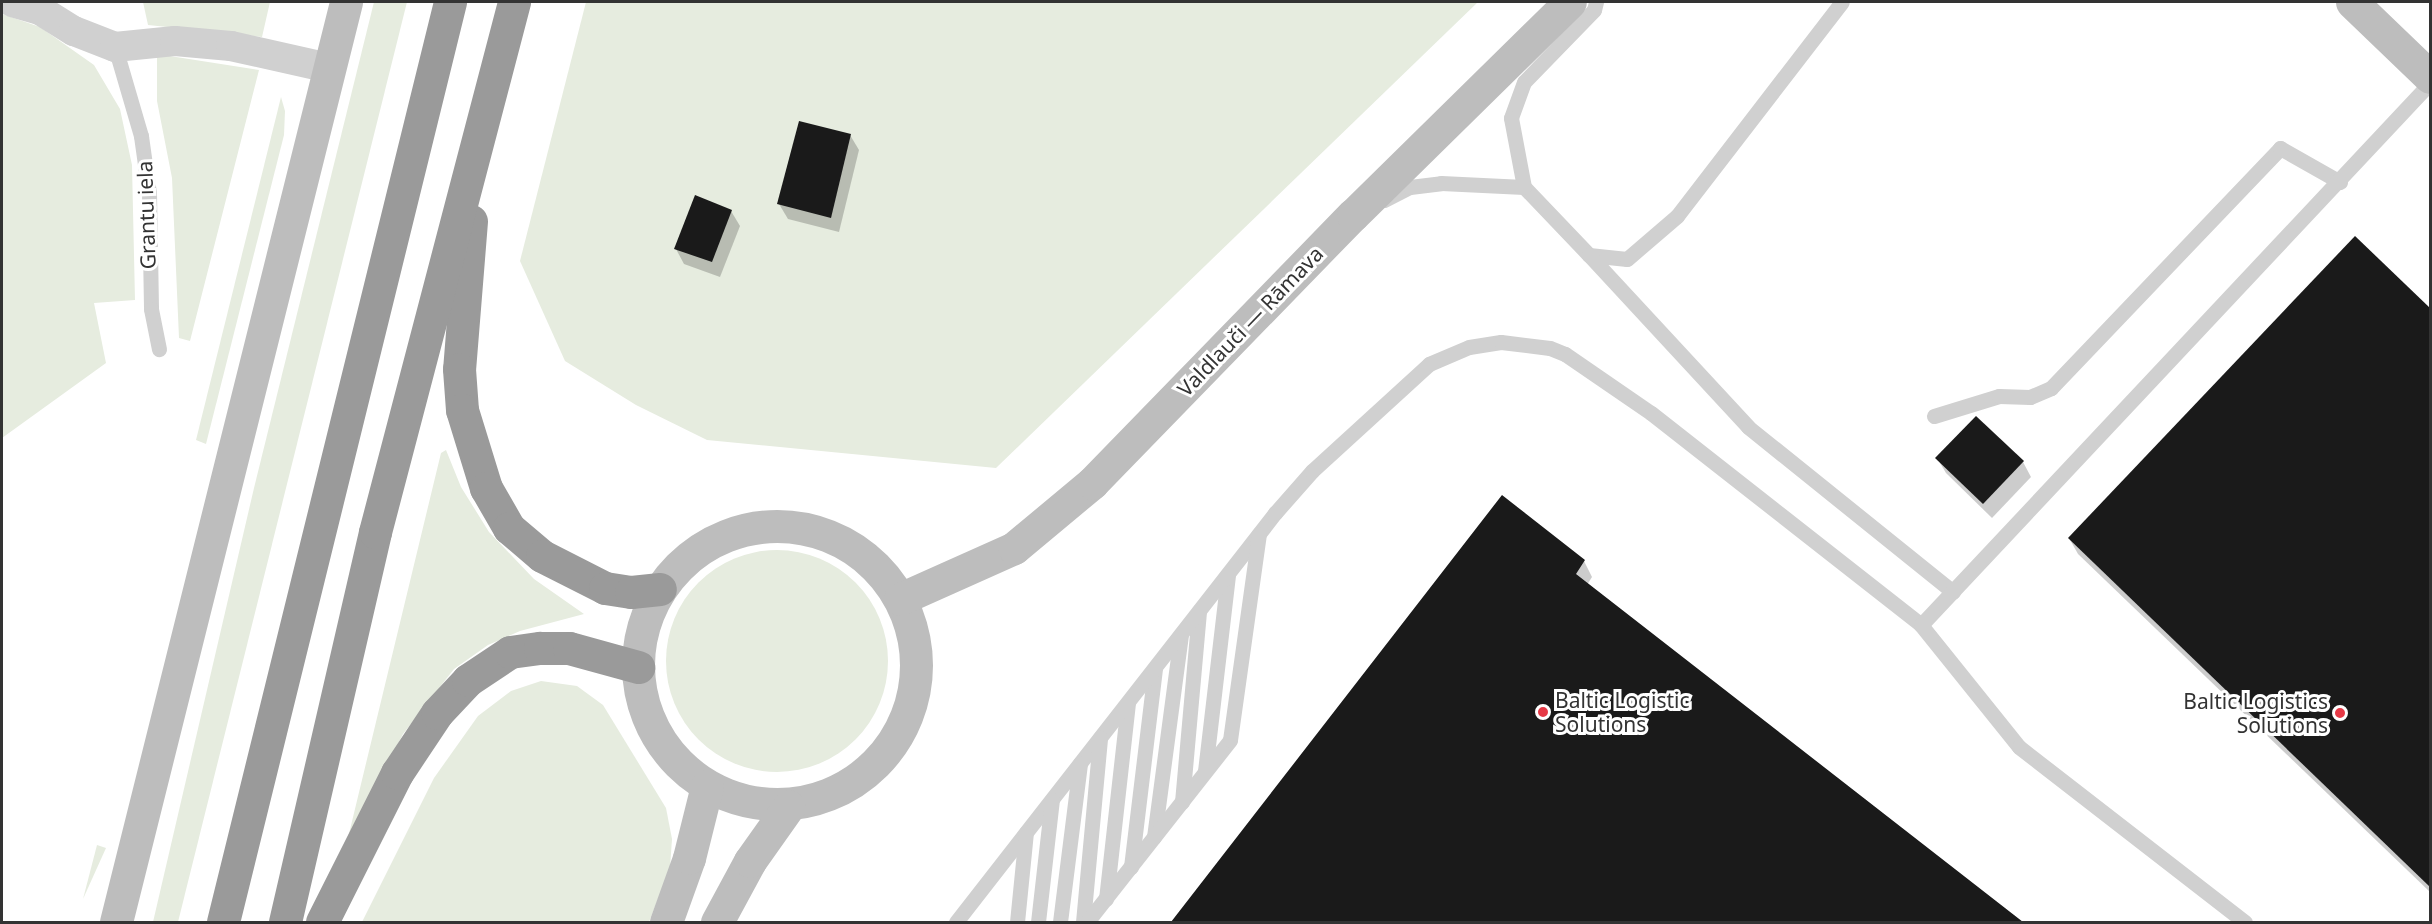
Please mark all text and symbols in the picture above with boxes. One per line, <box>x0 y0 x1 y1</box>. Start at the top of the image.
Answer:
street label: Grantu iela <box>132 160 160 270</box>
street label: Valdlauči — Rāmava <box>1172 241 1328 401</box>
place label: Baltic Logistic Solutions <box>1555 687 1690 737</box>
place label: Baltic Logistics Solutions <box>2183 688 2328 738</box>
marker: Baltic Logistic Solutions <box>1536 705 1550 719</box>
marker: Baltic Logistics Solutions <box>2333 706 2347 720</box>

